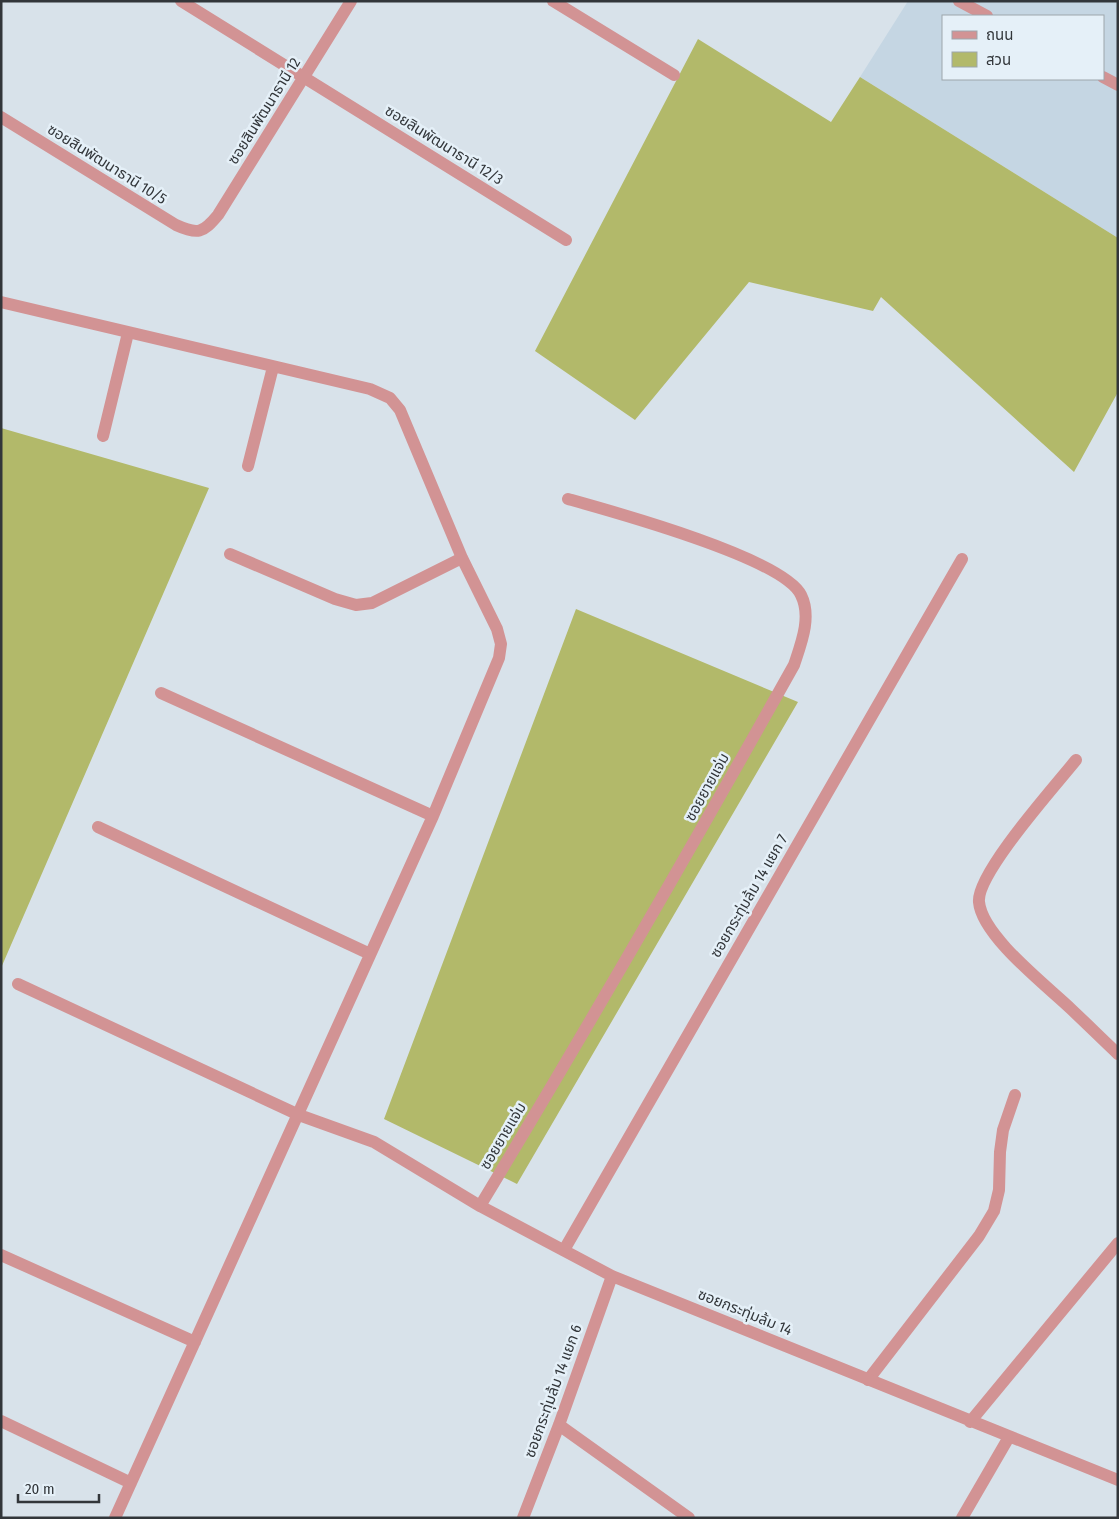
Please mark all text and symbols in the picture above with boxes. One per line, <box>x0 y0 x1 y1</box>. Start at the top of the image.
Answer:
legend <box>942 15 1104 80</box>
text: ถนน <box>986 26 1013 44</box>
text: สวน <box>986 51 1011 69</box>
street label: ซอยสินพัฒนาธานี 12 <box>224 54 304 168</box>
street label: ซอยสินพัฒนาธานี 12/3 <box>382 101 506 189</box>
street label: ซอยสินพัฒนาธานี 10/5 <box>44 120 170 208</box>
street label: ซอยยายแจ่ม <box>681 750 733 824</box>
street label: ซอยกระทุ่มล้ม 14 แยก 7 <box>706 831 792 961</box>
street label: ซอยยายแจ่ม <box>476 1099 530 1173</box>
street label: ซอยกระทุ่มล้ม 14 <box>695 1285 795 1339</box>
street label: ซอยกระทุ่มล้ม 14 แยก 6 <box>521 1322 585 1460</box>
scale bar <box>18 1472 99 1504</box>
text: 20 m <box>25 1480 55 1498</box>

